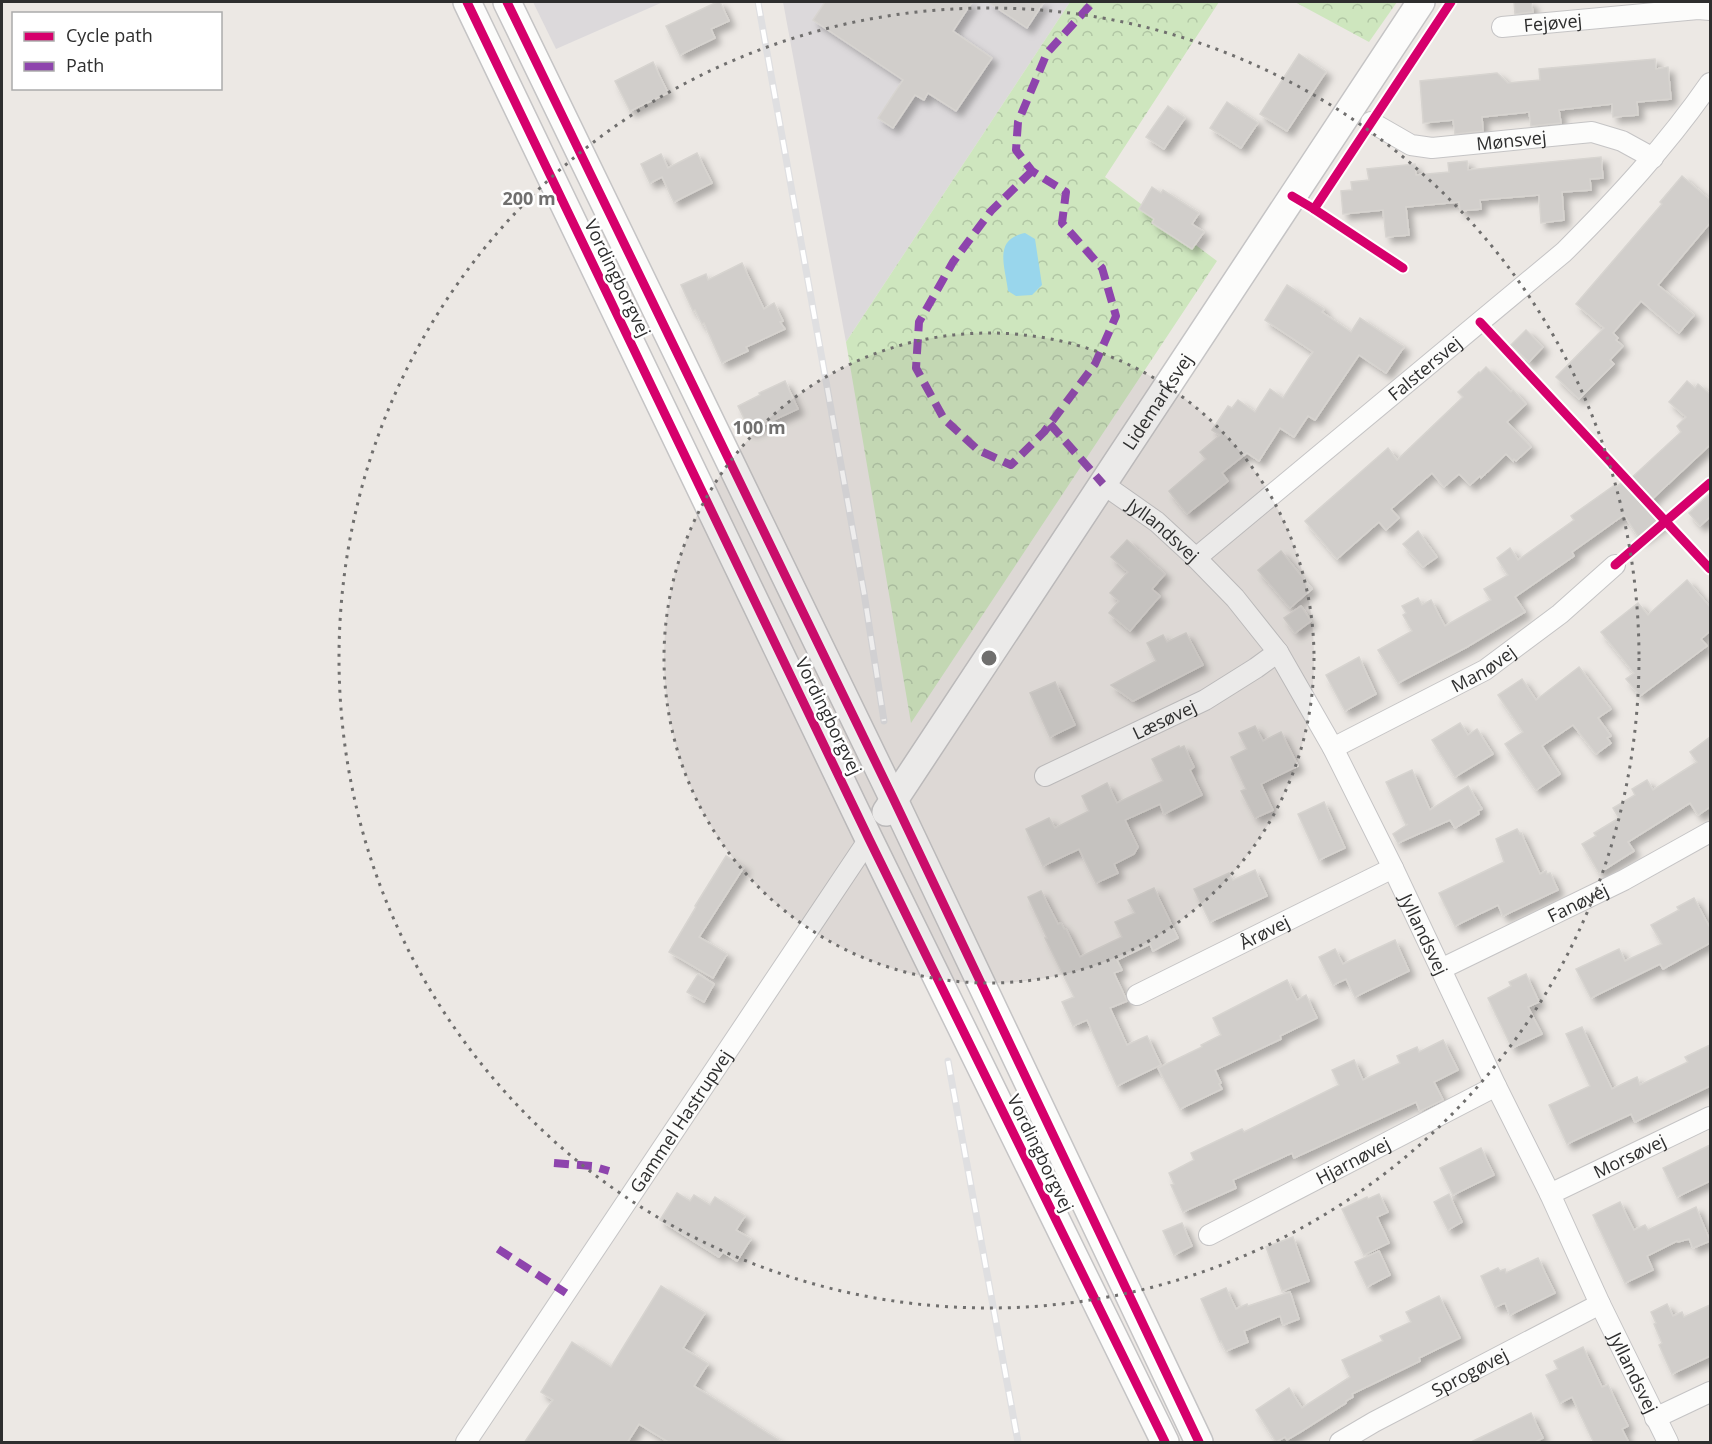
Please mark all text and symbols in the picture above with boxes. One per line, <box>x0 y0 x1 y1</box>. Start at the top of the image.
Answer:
street label: Fejøvej <box>1523 8 1583 37</box>
legend <box>12 12 222 90</box>
text: Cycle path <box>66 23 153 47</box>
text: Path <box>66 53 104 77</box>
street label: Mønsvej <box>1475 125 1547 156</box>
text: 200 m <box>502 186 556 210</box>
street label: Vordingborgvej <box>579 215 657 341</box>
street label: Falstersvej <box>1383 331 1466 406</box>
street label: Lidemarksvej <box>1117 349 1198 454</box>
text: 100 m <box>732 415 786 439</box>
street label: Jyllandsvej <box>1121 492 1205 567</box>
street label: Manøvej <box>1447 639 1520 697</box>
centre of rings <box>979 648 999 668</box>
street label: Vordingborgvej <box>790 653 868 779</box>
street label: Læsøvej <box>1128 694 1200 745</box>
street label: Fanøvej <box>1543 878 1612 927</box>
street label: Jyllandsvej <box>1394 888 1454 979</box>
street label: Årøvej <box>1235 909 1293 954</box>
street label: Gammel Hastrupvej <box>624 1045 737 1197</box>
street label: Vordingborgvej <box>1002 1090 1080 1216</box>
street label: Morsøvej <box>1589 1128 1669 1183</box>
street label: Hjarnøvej <box>1311 1131 1394 1190</box>
street label: Jyllandsvej <box>1603 1326 1664 1417</box>
street label: Sprogøvej <box>1427 1342 1512 1402</box>

